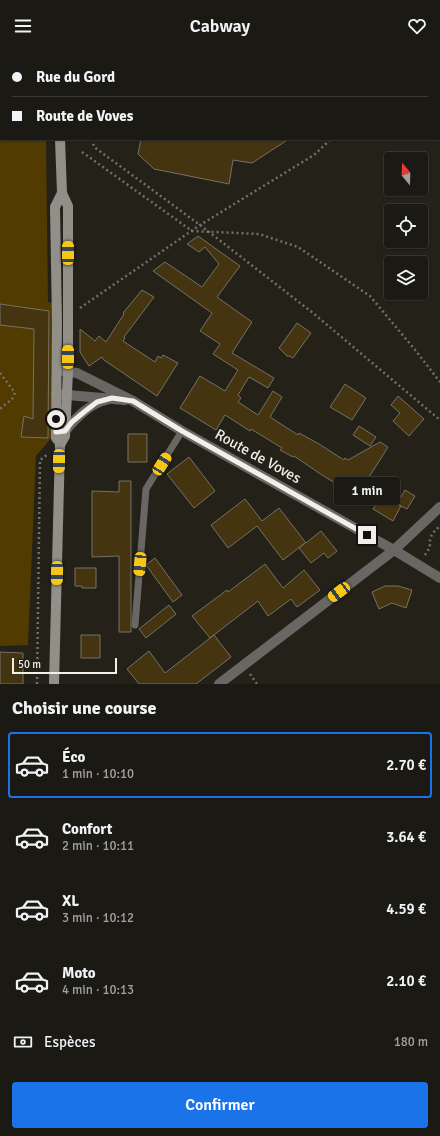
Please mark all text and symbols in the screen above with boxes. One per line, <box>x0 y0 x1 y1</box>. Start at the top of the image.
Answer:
icon: menu <box>12 15 34 37</box>
text: Cabway <box>190 15 250 37</box>
icon: heart <box>406 15 428 37</box>
text: Rue du Gord <box>36 68 115 86</box>
text: Route de Voves <box>36 107 133 125</box>
north arrow <box>384 152 428 196</box>
map controls <box>384 152 428 300</box>
button: locate <box>384 204 428 248</box>
car <box>62 241 74 265</box>
button: layers <box>384 256 428 300</box>
car <box>62 345 74 369</box>
route start <box>47 410 65 428</box>
street label: Route de Voves <box>212 425 305 487</box>
car <box>53 449 65 473</box>
car <box>151 451 173 477</box>
callout: 1 min <box>334 477 400 505</box>
text: 1 min <box>351 483 383 499</box>
route end <box>358 526 376 544</box>
car <box>133 552 147 576</box>
car <box>51 561 63 585</box>
car <box>326 580 352 604</box>
scale bar <box>12 656 117 675</box>
text: 50 m <box>18 658 41 671</box>
text: Choisir une course <box>12 697 156 719</box>
icon: car <box>14 747 50 783</box>
text: Éco <box>62 748 85 766</box>
text: 2.70 € <box>386 756 426 774</box>
text: 1 min · 10:10 <box>62 766 134 782</box>
icon: car <box>14 819 50 855</box>
text: Confort <box>62 820 112 838</box>
text: 3.64 € <box>386 828 426 846</box>
text: 2 min · 10:11 <box>62 838 134 854</box>
icon: car <box>14 891 50 927</box>
text: XL <box>62 892 79 910</box>
text: 4.59 € <box>386 900 426 918</box>
text: 3 min · 10:12 <box>62 910 134 926</box>
icon: car <box>14 963 50 999</box>
text: Moto <box>62 964 96 982</box>
text: 2.10 € <box>386 972 426 990</box>
text: 4 min · 10:13 <box>62 982 134 998</box>
icon: cash <box>12 1031 34 1053</box>
text: Espèces <box>44 1033 96 1051</box>
text: 180 m <box>394 1034 428 1050</box>
button: Confirmer <box>12 1082 428 1128</box>

